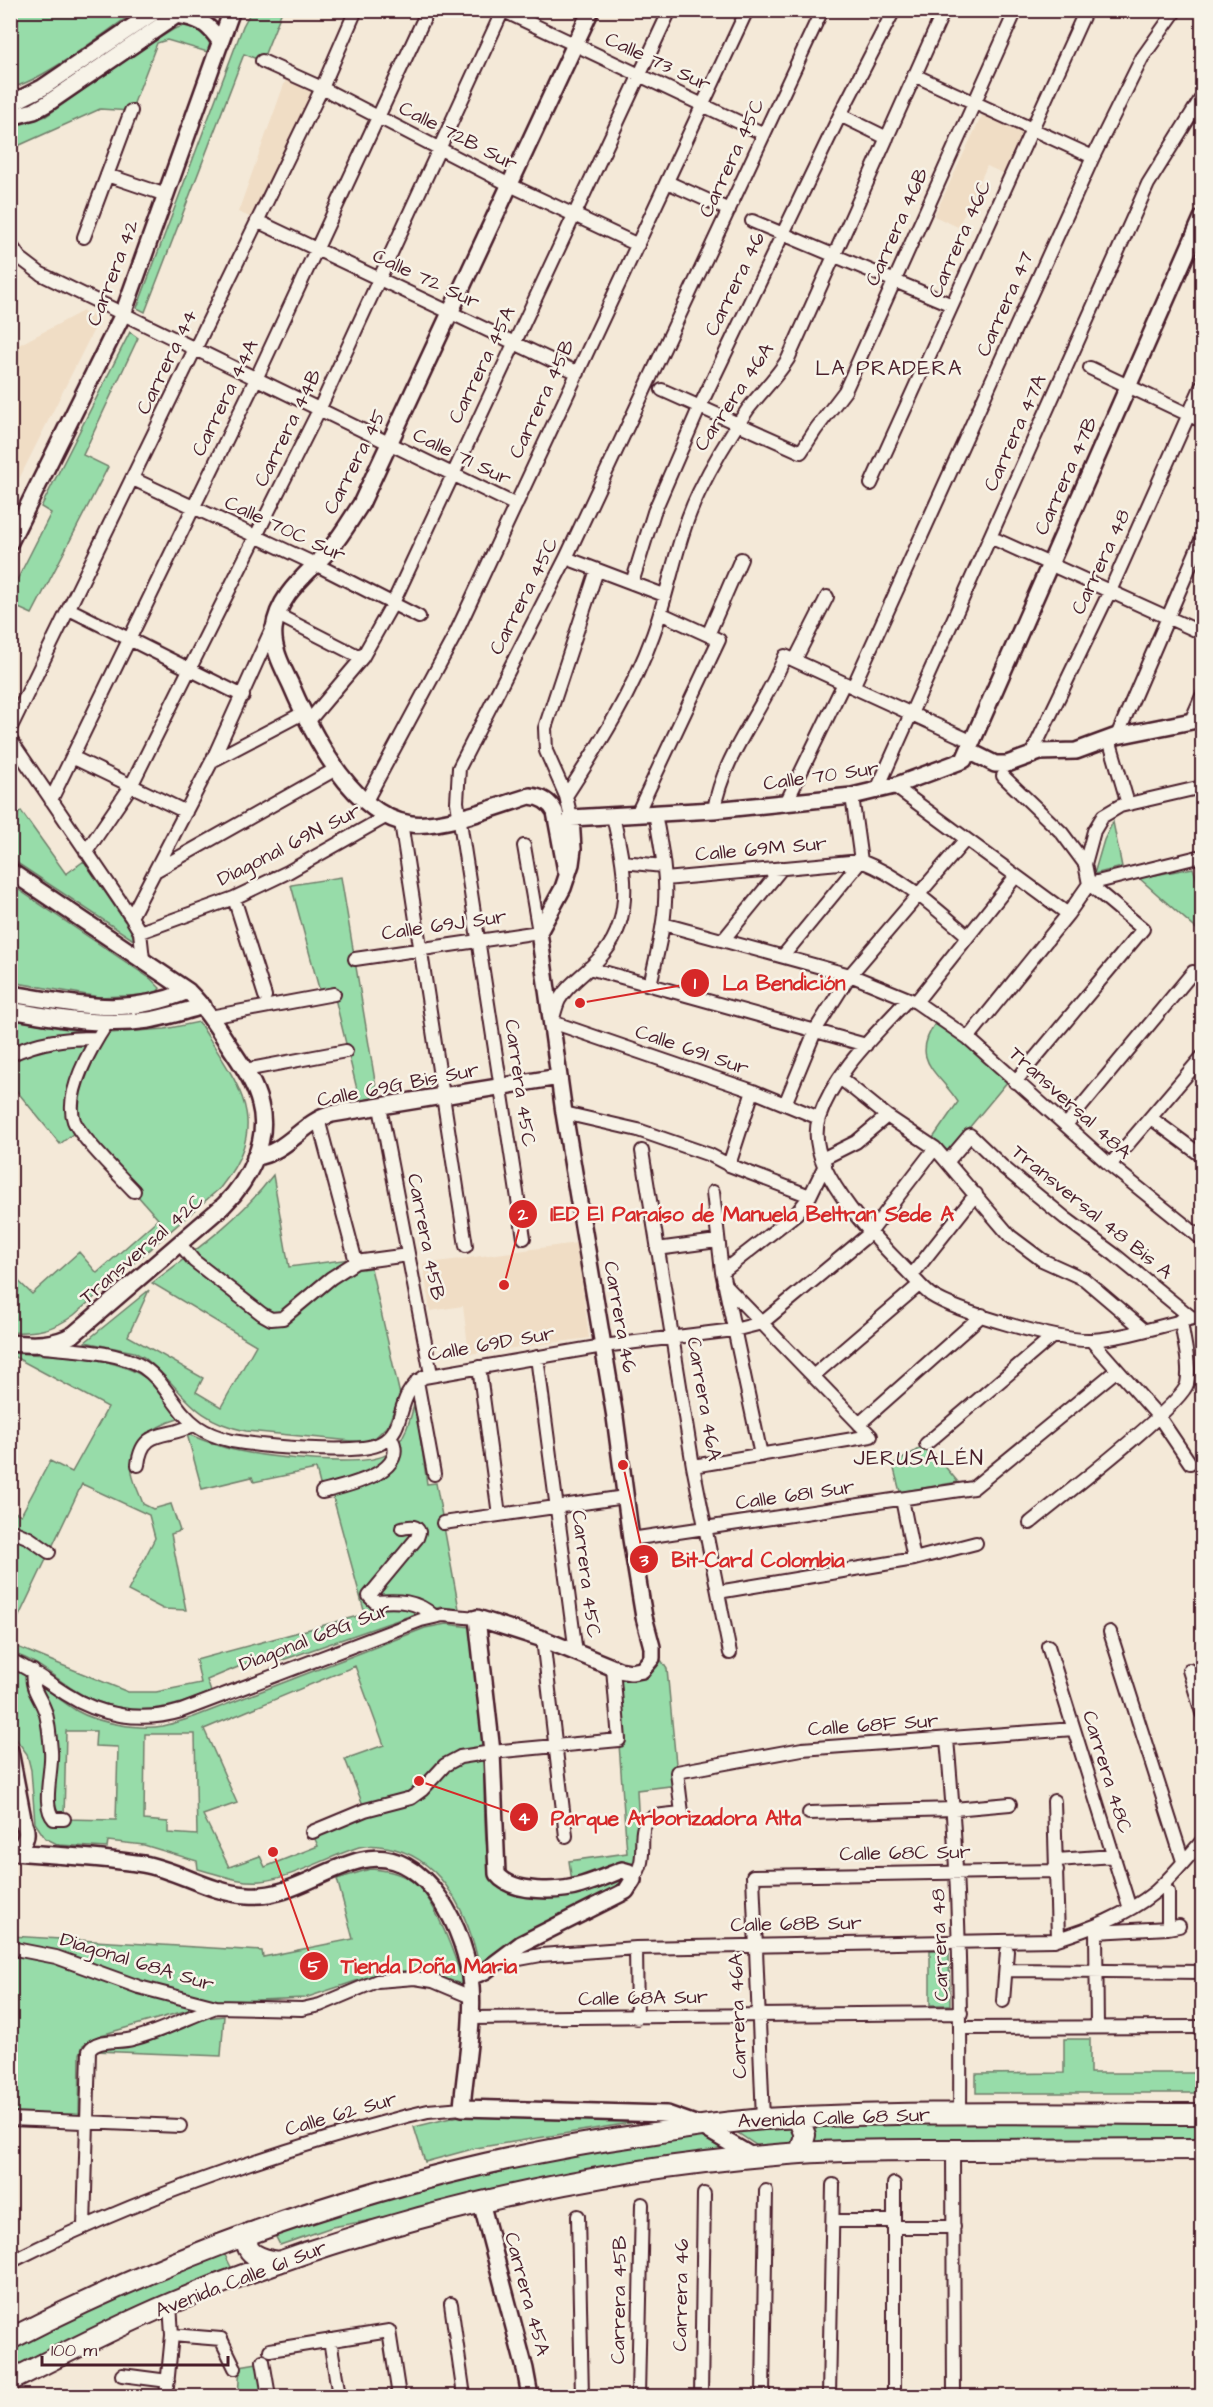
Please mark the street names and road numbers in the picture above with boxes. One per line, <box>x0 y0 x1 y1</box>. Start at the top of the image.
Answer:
street label: Calle 73 Sur <box>600 25 716 99</box>
street label: Calle 72B Sur <box>394 94 522 178</box>
street label: Carrera 45C <box>692 94 772 222</box>
street label: Carrera 46B <box>858 163 936 291</box>
street label: Carrera 46C <box>921 175 999 303</box>
street label: Carrera 42 <box>80 215 146 330</box>
street label: Carrera 46 <box>698 227 772 341</box>
street label: Calle 72 Sur <box>368 242 484 316</box>
street label: Carrera 47 <box>969 247 1041 361</box>
street label: Carrera 45A <box>442 302 523 428</box>
street label: Carrera 44 <box>130 304 205 419</box>
street label: Carrera 44A <box>185 335 265 461</box>
street label: Carrera 45B <box>502 335 582 463</box>
street label: Carrera 46A <box>687 337 781 457</box>
street label: Carrera 44B <box>247 364 329 492</box>
street label: Carrera 47A <box>977 370 1053 496</box>
street label: Carrera 45 <box>317 405 393 519</box>
street label: Carrera 47B <box>1027 412 1105 540</box>
street label: Calle 71 Sur <box>408 421 516 493</box>
street label: Calle 70C Sur <box>220 489 350 569</box>
street label: Carrera 48 <box>1064 505 1138 619</box>
street label: Carrera 45C <box>482 532 566 660</box>
street label: Calle 70 Sur <box>761 754 881 798</box>
street label: Diagonal 69N Sur <box>212 797 366 894</box>
street label: Calle 69M Sur <box>694 829 828 869</box>
street label: Calle 69J Sur <box>380 902 508 948</box>
street label: Carrera 45C <box>497 1017 543 1149</box>
street label: Calle 69I Sur <box>631 1017 753 1083</box>
street label: Transversal 48A <box>1002 1040 1138 1166</box>
street label: Calle 69G Bis Sur <box>315 1056 481 1114</box>
street label: Transversal 48 Bis A <box>1005 1138 1179 1286</box>
street label: Carrera 45B <box>400 1171 452 1303</box>
street label: Transversal 42C <box>74 1187 210 1311</box>
street label: Carrera 46 <box>596 1259 644 1375</box>
street label: Calle 69D Sur <box>425 1319 557 1369</box>
street label: Carrera 46A <box>679 1335 729 1463</box>
street label: Calle 68I Sur <box>734 1473 856 1517</box>
street label: Carrera 45C <box>564 1509 608 1639</box>
street label: Diagonal 68G Sur <box>235 1595 395 1680</box>
street label: Calle 68F Sur <box>807 1706 939 1744</box>
street label: Carrera 48C <box>1075 1707 1139 1837</box>
street label: Calle 68C Sur <box>839 1838 971 1868</box>
street label: Carrera 48 <box>924 1888 956 2002</box>
street label: Calle 68B Sur <box>730 1909 862 1939</box>
street label: Diagonal 68A Sur <box>56 1925 217 2000</box>
street label: Carrera 46A <box>722 1953 754 2079</box>
street label: Calle 68A Sur <box>578 1983 708 2013</box>
street label: Calle 62 Sur <box>282 2085 400 2143</box>
street label: Avenida Calle 68 Sur <box>737 2101 931 2135</box>
street label: Carrera 45A <box>497 2229 557 2359</box>
street label: Avenida Calle 61 Sur <box>151 2233 331 2325</box>
street label: Carrera 45B <box>604 2236 634 2364</box>
street label: Carrera 46 <box>666 2238 696 2352</box>

